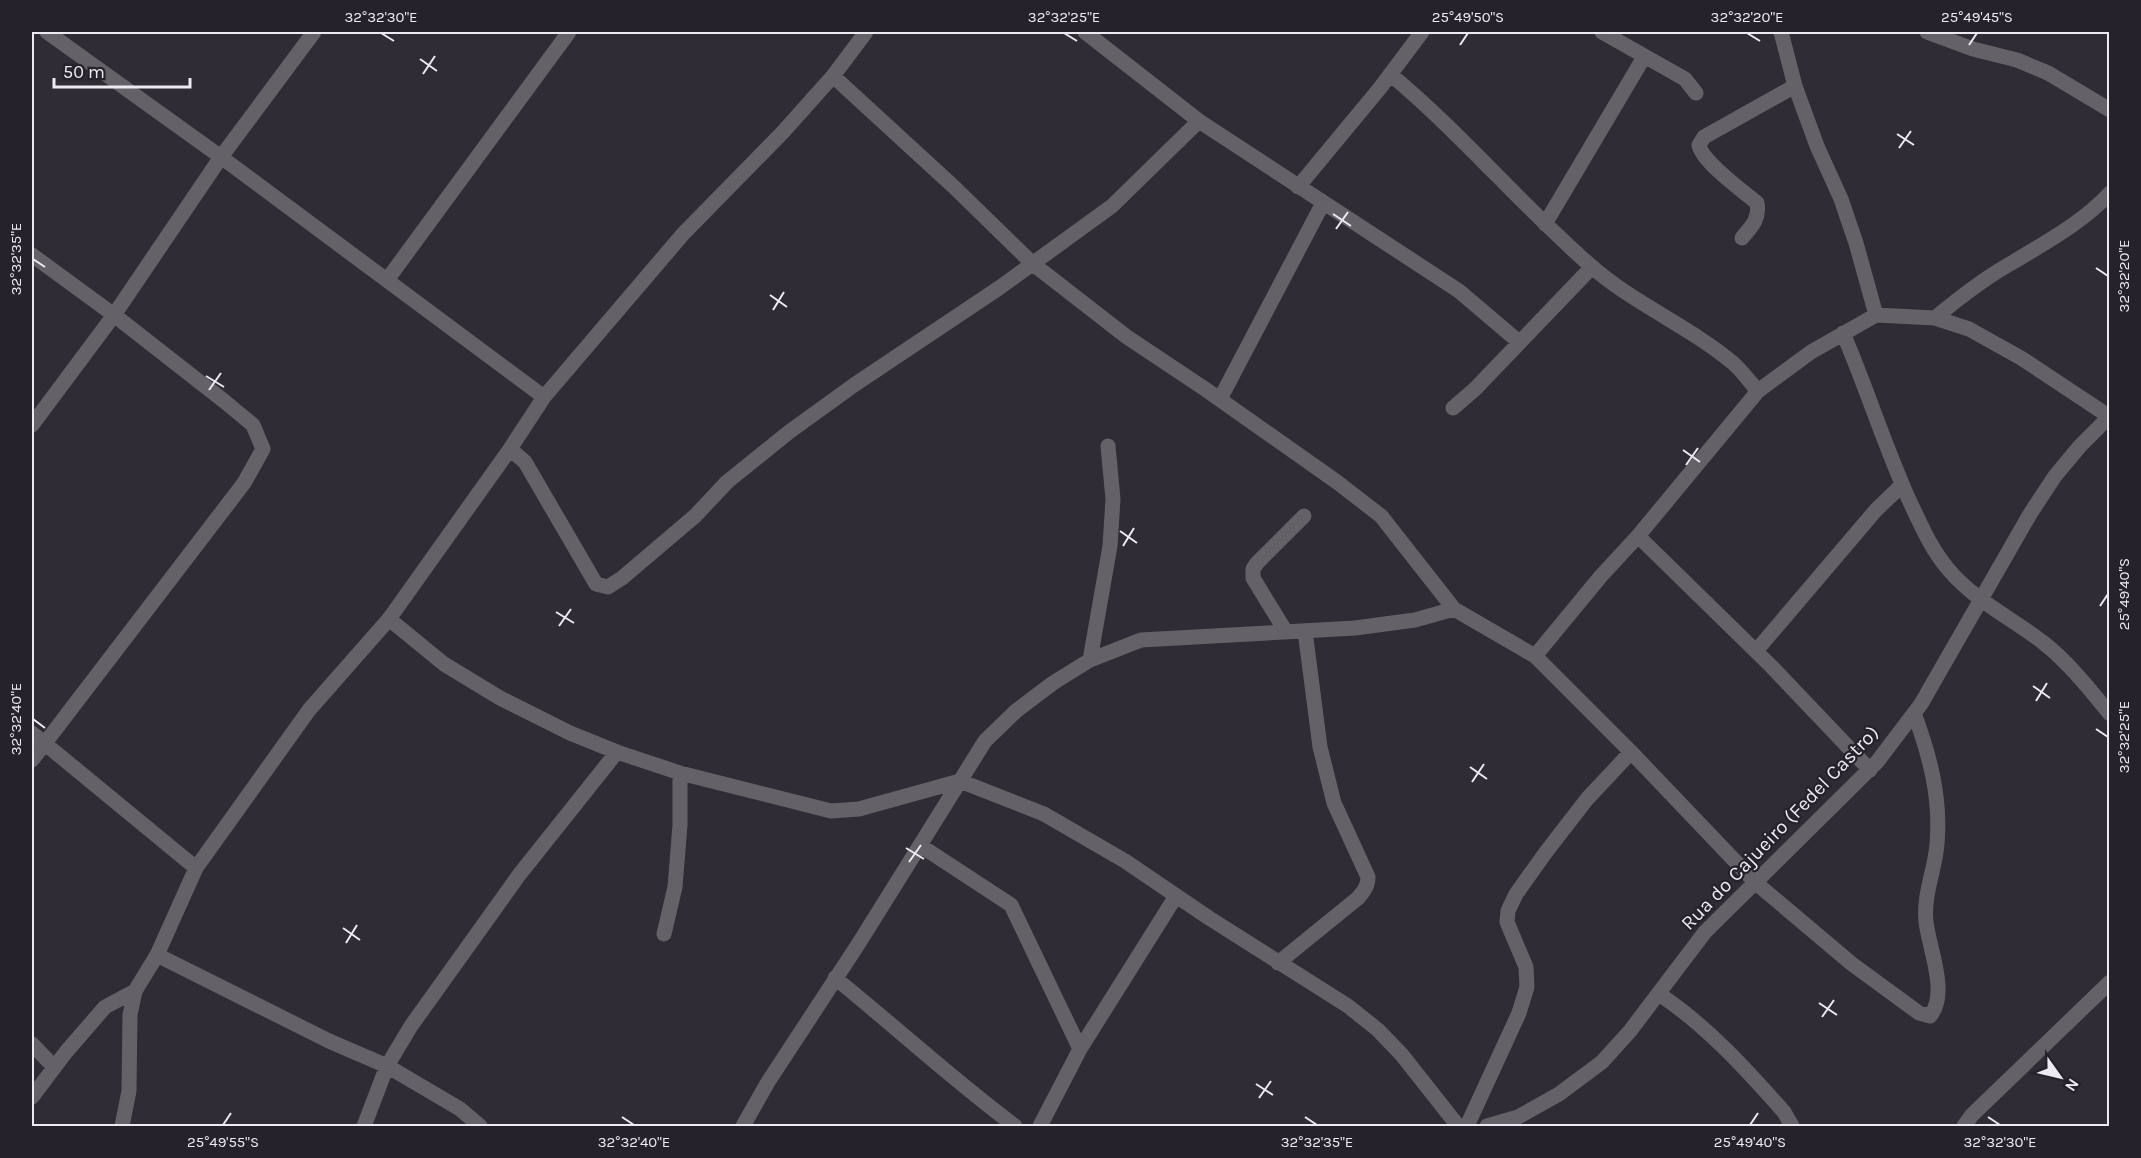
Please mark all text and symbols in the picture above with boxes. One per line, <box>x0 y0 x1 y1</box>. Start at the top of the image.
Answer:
text: 32°32'30"E <box>345 8 418 26</box>
text: 32°32'25"E <box>1028 8 1100 26</box>
text: 25°49'50"S <box>1432 8 1504 26</box>
text: 32°32'20"E <box>1711 8 1783 26</box>
text: 25°49'45"S <box>1941 8 2013 26</box>
scale bar <box>54 51 190 89</box>
text: 50 m <box>63 61 105 83</box>
text: 32°32'35"E <box>7 223 25 295</box>
text: 32°32'20"E <box>2115 240 2133 312</box>
text: 25°49'40"S <box>2115 558 2133 630</box>
text: 32°32'40"E <box>7 683 25 755</box>
text: 32°32'25"E <box>2115 701 2133 773</box>
street label: Rua do Cajueiro (Fedel Castro) <box>1676 721 1884 935</box>
north arrow <box>2030 1047 2090 1107</box>
text: N <box>2061 1075 2083 1095</box>
text: 25°49'55"S <box>187 1133 259 1151</box>
text: 32°32'40"E <box>598 1133 670 1151</box>
text: 32°32'35"E <box>1281 1133 1353 1151</box>
text: 25°49'40"S <box>1714 1133 1786 1151</box>
text: 32°32'30"E <box>1964 1133 2037 1151</box>

